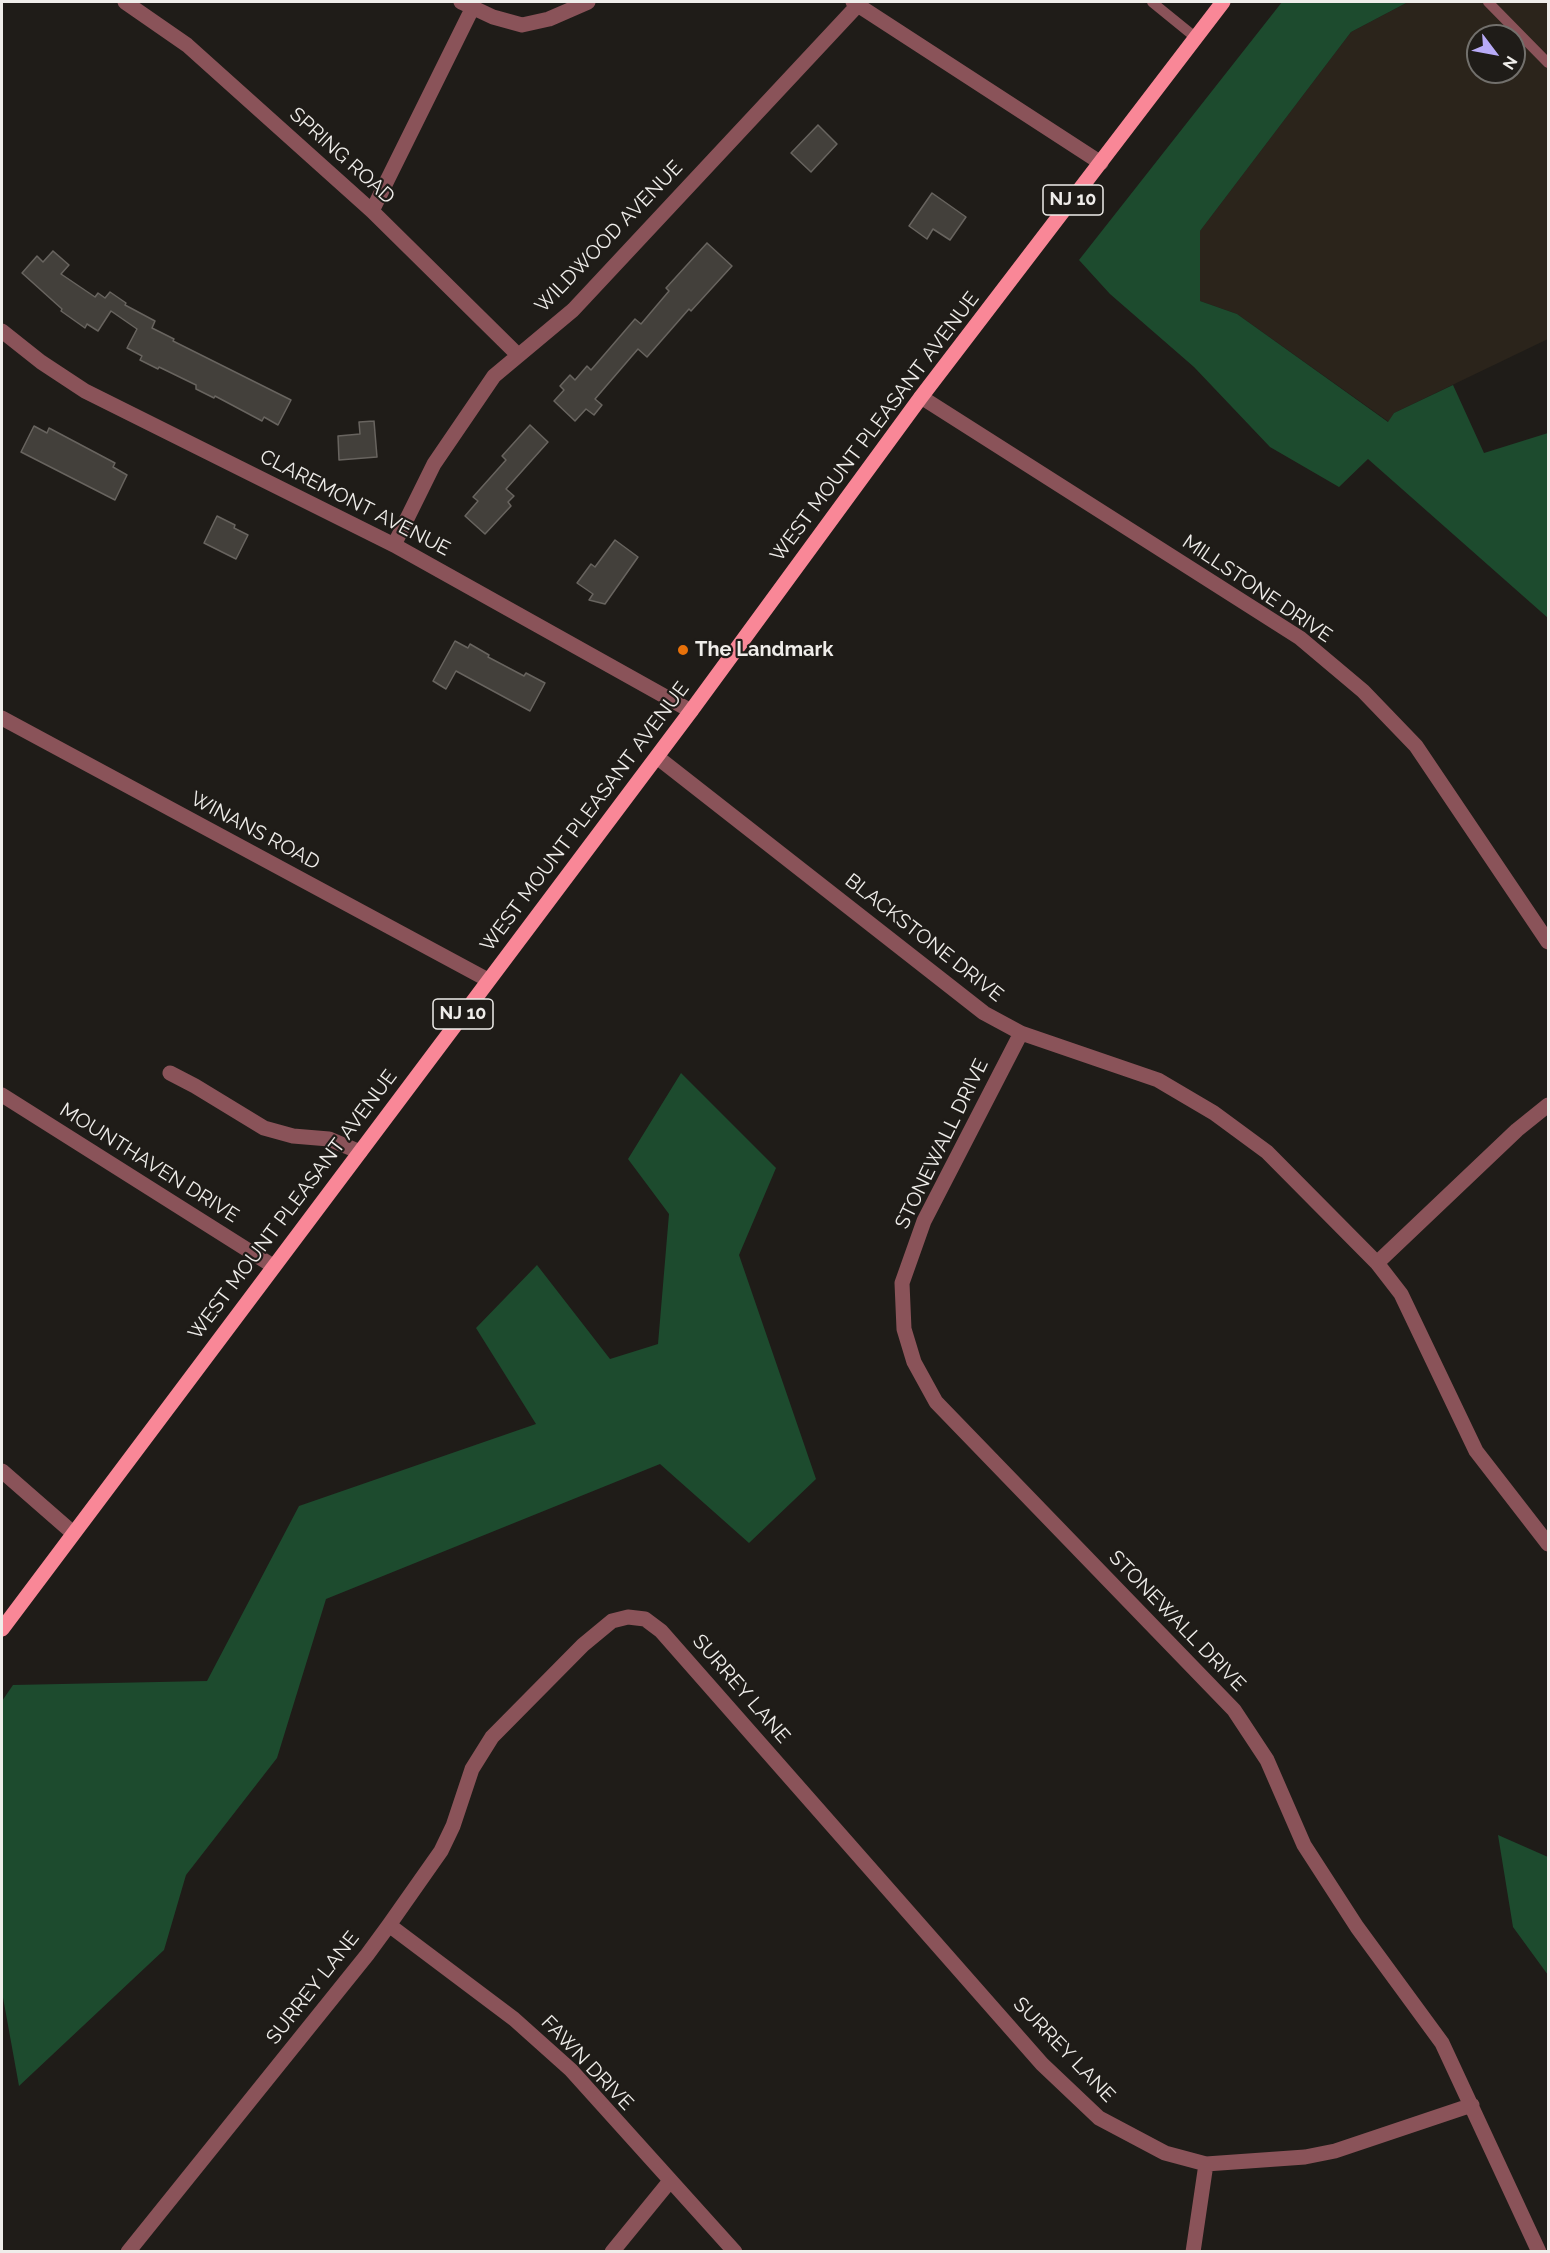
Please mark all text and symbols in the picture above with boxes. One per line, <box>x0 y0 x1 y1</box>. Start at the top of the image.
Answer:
north arrow <box>1466 24 1526 84</box>
text: N <box>1499 53 1521 73</box>
street label: SPRING ROAD <box>285 103 399 209</box>
street label: WILDWOOD AVENUE <box>530 156 688 318</box>
road number: NJ 10 <box>1043 185 1103 215</box>
street label: WEST MOUNT PLEASANT AVENUE <box>766 287 984 567</box>
street label: CLAREMONT AVENUE <box>256 445 454 561</box>
street label: MILLSTONE DRIVE <box>1178 530 1336 648</box>
place label: The Landmark <box>695 638 833 662</box>
marker: The Landmark <box>676 643 690 657</box>
street label: WEST MOUNT PLEASANT AVENUE <box>476 677 694 957</box>
street label: WINANS ROAD <box>186 787 324 875</box>
street label: BLACKSTONE DRIVE <box>840 869 1008 1007</box>
road number: NJ 10 <box>433 999 493 1029</box>
street label: STONEWALL DRIVE <box>890 1055 994 1233</box>
street label: WEST MOUNT PLEASANT AVENUE <box>184 1065 402 1345</box>
street label: MOUNTHAVEN DRIVE <box>55 1098 243 1228</box>
street label: STONEWALL DRIVE <box>1104 1546 1250 1696</box>
street label: SURREY LANE <box>687 1630 795 1748</box>
street label: SURREY LANE <box>262 1927 364 2049</box>
street label: SURREY LANE <box>1008 1993 1120 2107</box>
street label: FAWN DRIVE <box>536 2011 638 2115</box>

